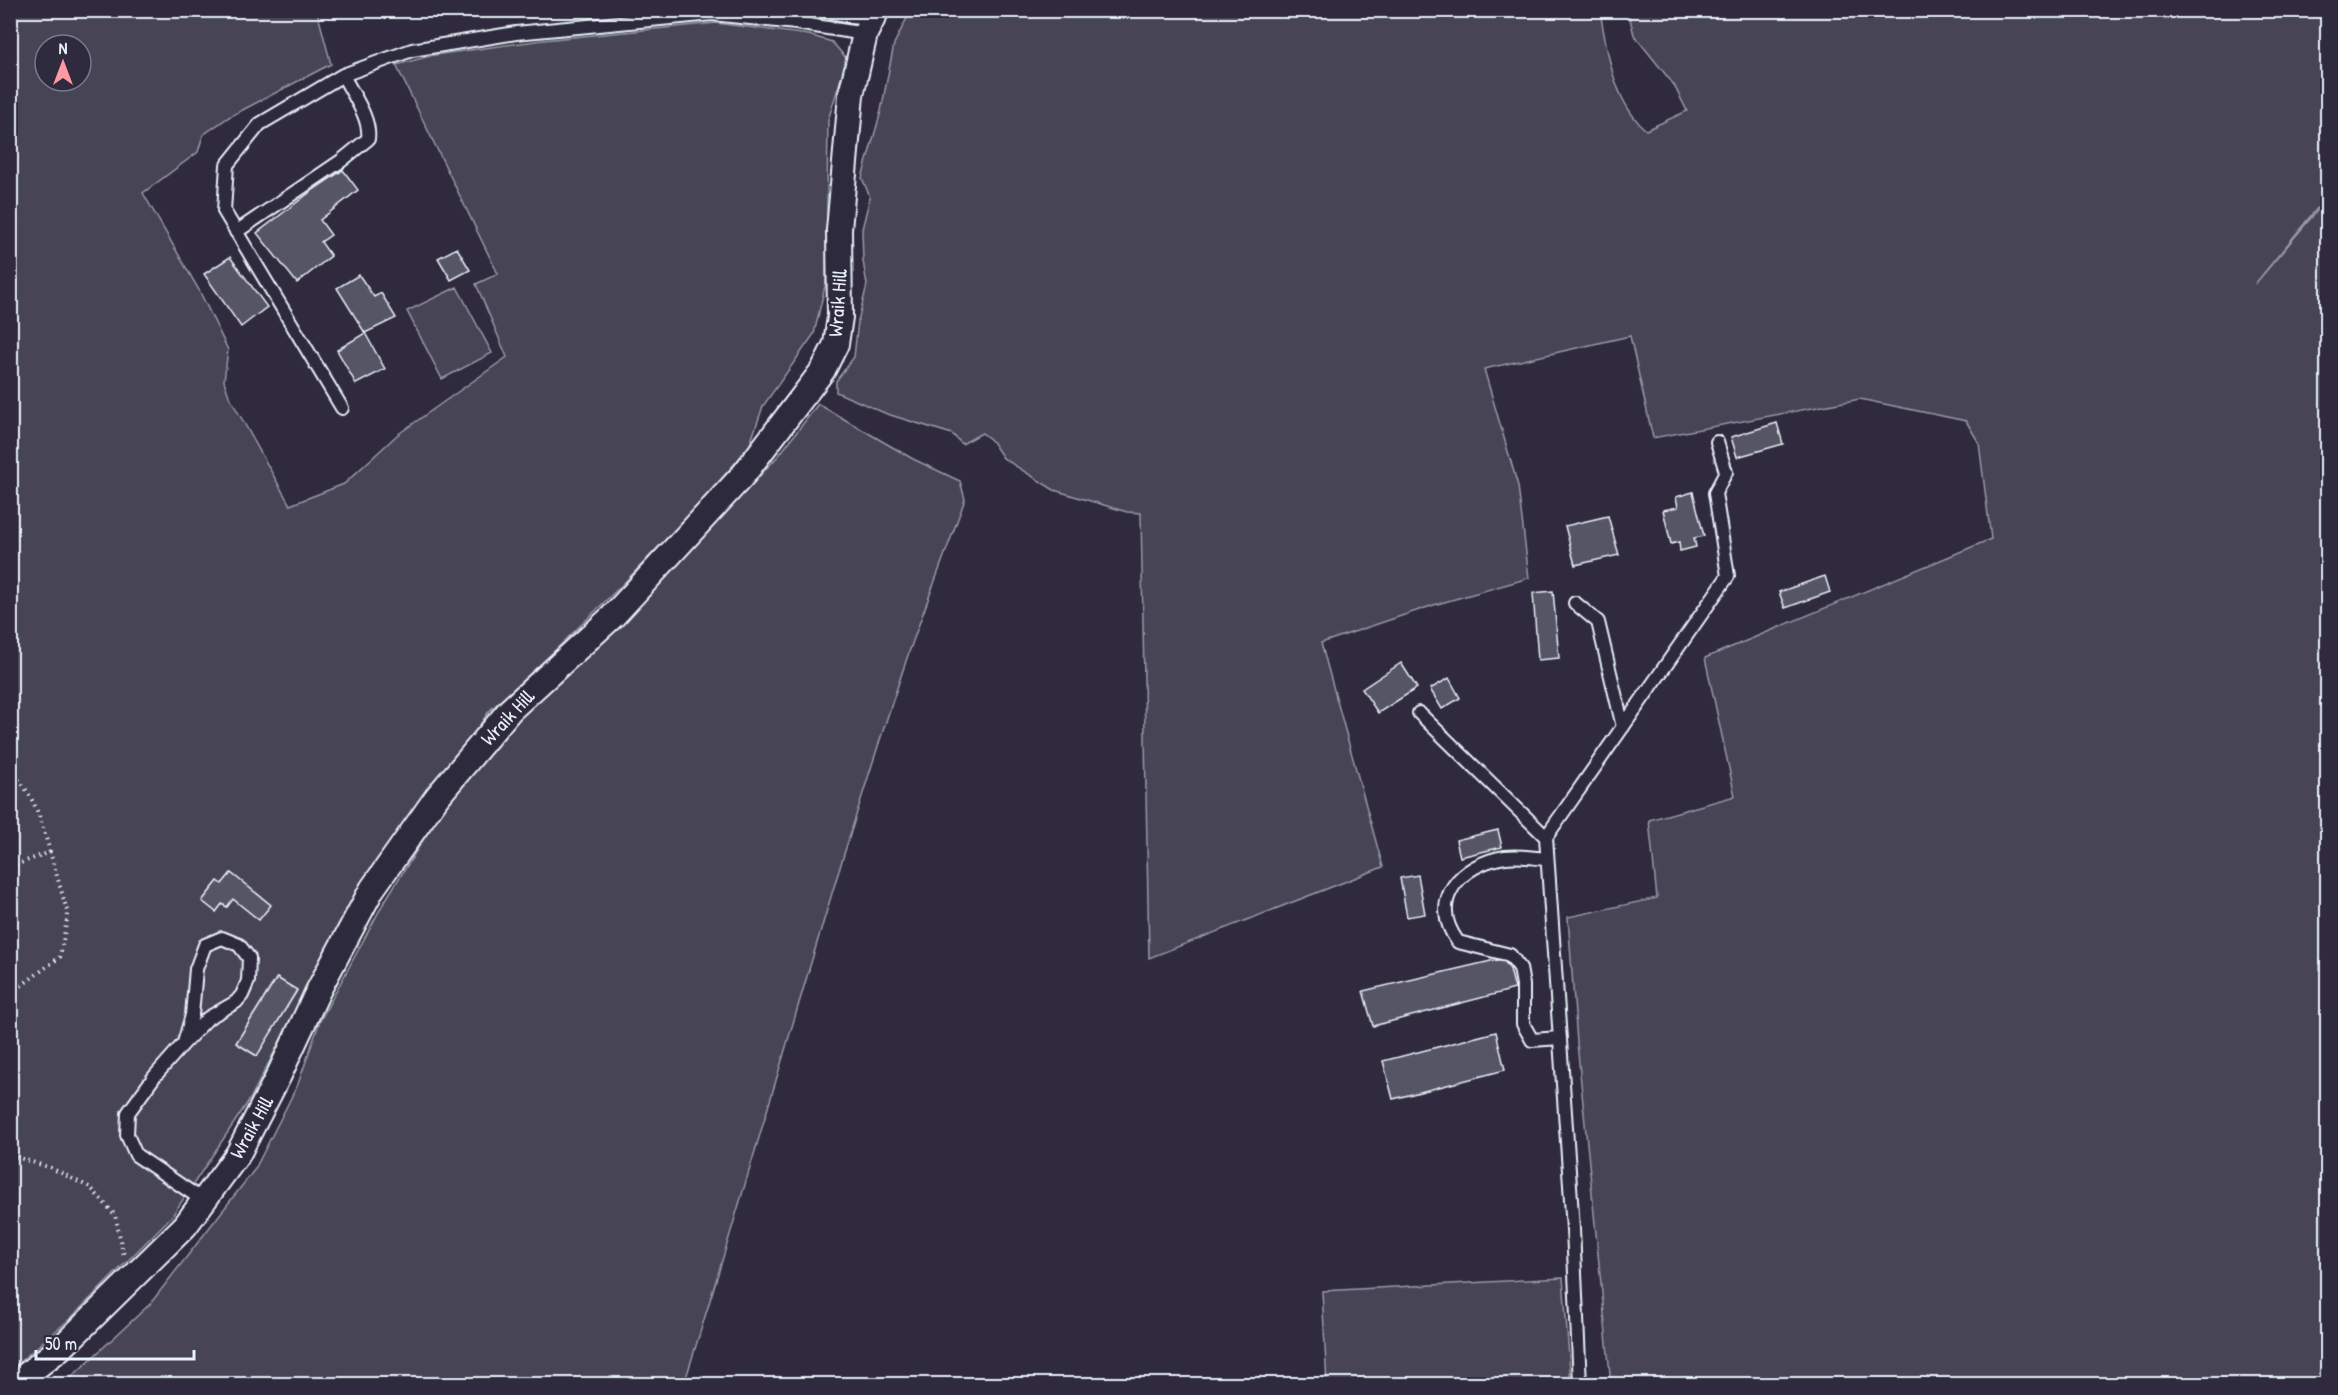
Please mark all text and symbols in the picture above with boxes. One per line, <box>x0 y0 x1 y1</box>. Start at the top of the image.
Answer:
north arrow <box>33 33 93 93</box>
text: N <box>59 37 68 59</box>
street label: Wraik Hill <box>821 268 853 338</box>
street label: Wraik Hill <box>474 683 540 751</box>
street label: Wraik Hill <box>223 1091 279 1163</box>
scale bar <box>36 1323 194 1361</box>
text: 50 m <box>45 1331 77 1356</box>

